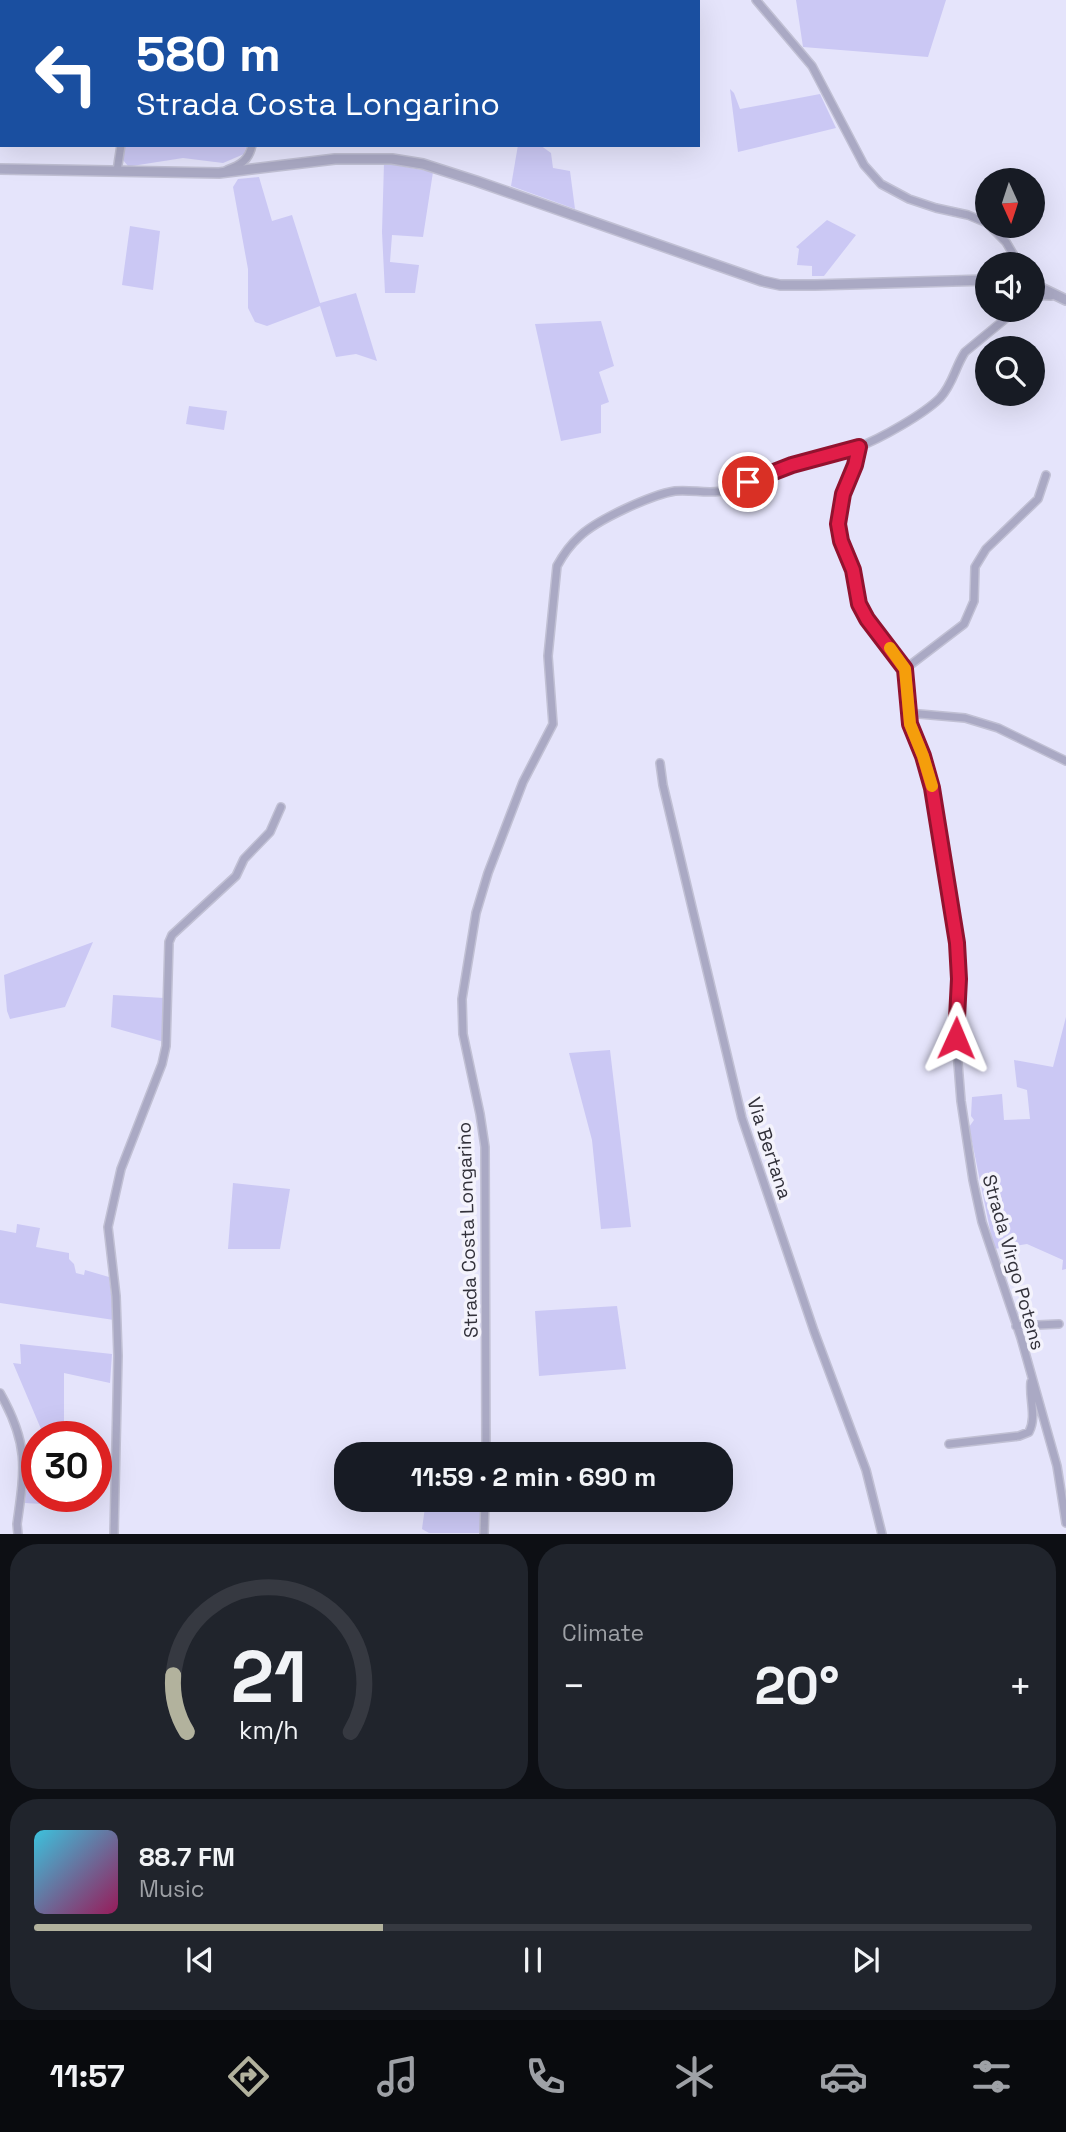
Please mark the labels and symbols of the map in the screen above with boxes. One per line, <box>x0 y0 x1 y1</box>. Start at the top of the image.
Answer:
north arrow <box>975 168 1045 238</box>
pin <box>718 452 778 512</box>
position arrow <box>919 1001 993 1075</box>
street label: Via Bertana <box>741 1094 798 1202</box>
street label: Strada Costa Longarino <box>451 1122 484 1338</box>
street label: Strada Virgo Potens <box>976 1171 1051 1353</box>
speed limit sign: 30 <box>21 1421 112 1512</box>

